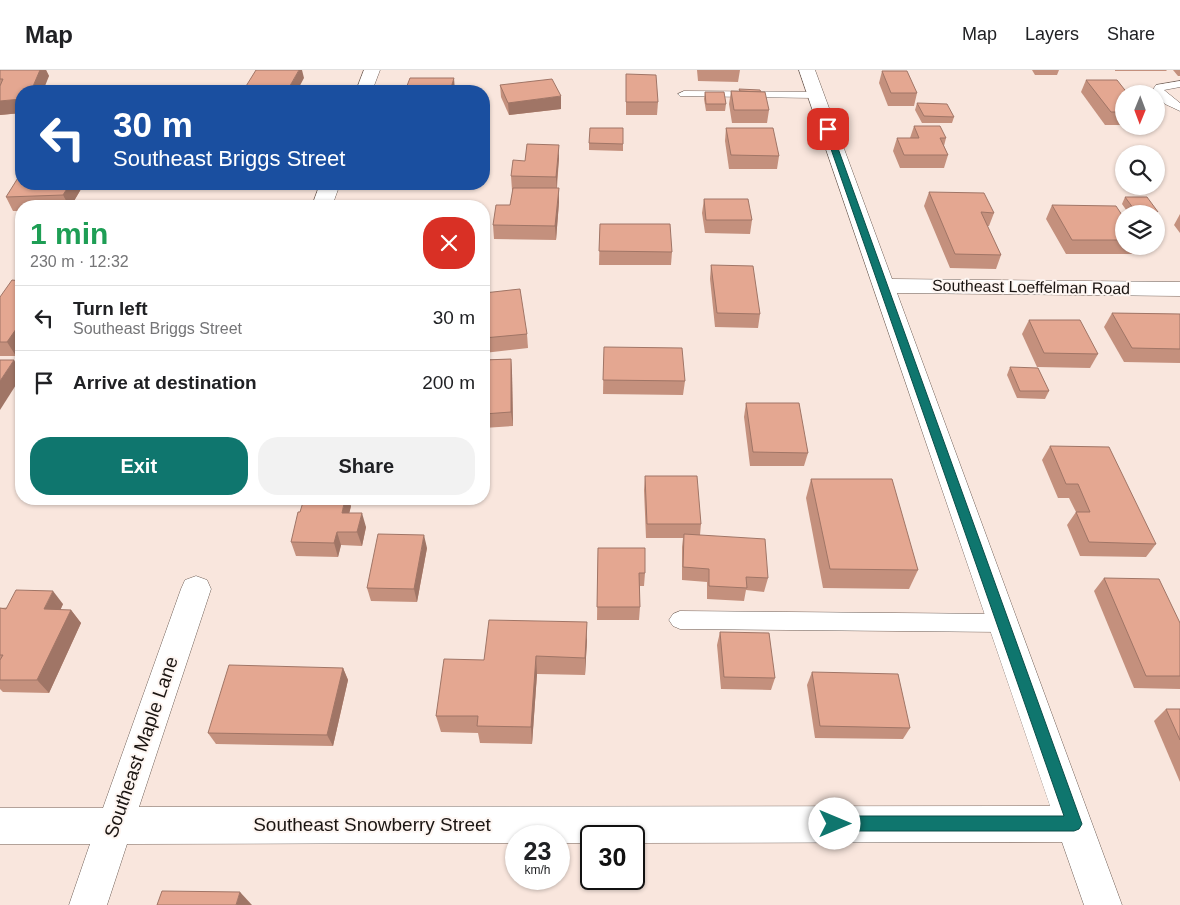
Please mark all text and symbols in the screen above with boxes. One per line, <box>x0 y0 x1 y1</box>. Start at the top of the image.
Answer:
text: Map <box>25 21 73 48</box>
text: Map <box>962 24 997 44</box>
text: Layers <box>1025 24 1079 44</box>
text: Share <box>1107 24 1155 44</box>
north arrow <box>1115 85 1165 135</box>
map controls <box>1115 85 1165 255</box>
icon: left <box>30 105 95 170</box>
text: 30 m <box>113 105 193 144</box>
pin <box>807 108 849 150</box>
icon: arrive <box>814 115 842 143</box>
button: search <box>1115 145 1165 195</box>
text: Southeast Briggs Street <box>113 146 345 171</box>
button: layers <box>1115 205 1165 255</box>
text: 1 min <box>30 217 108 250</box>
button: close <box>423 217 475 269</box>
text: 230 m · 12:32 <box>30 253 129 270</box>
street label: Southeast Loeffelman Road <box>932 277 1130 297</box>
text: Turn left <box>73 298 148 319</box>
icon: left <box>30 304 58 332</box>
text: 30 m <box>433 307 475 328</box>
text: Southeast Briggs Street <box>73 320 242 337</box>
icon: arrive <box>30 369 58 397</box>
text: Arrive at destination <box>73 372 257 393</box>
text: 200 m <box>422 372 475 393</box>
button: Exit <box>30 437 248 495</box>
button: Share <box>258 437 475 495</box>
street label: Southeast Maple Lane <box>100 654 182 840</box>
position arrow <box>808 797 860 849</box>
street label: Southeast Snowberry Street <box>253 814 492 835</box>
speed limit sign: 30 <box>580 825 645 890</box>
text: 23 <box>524 837 551 865</box>
text: km/h <box>524 863 551 877</box>

